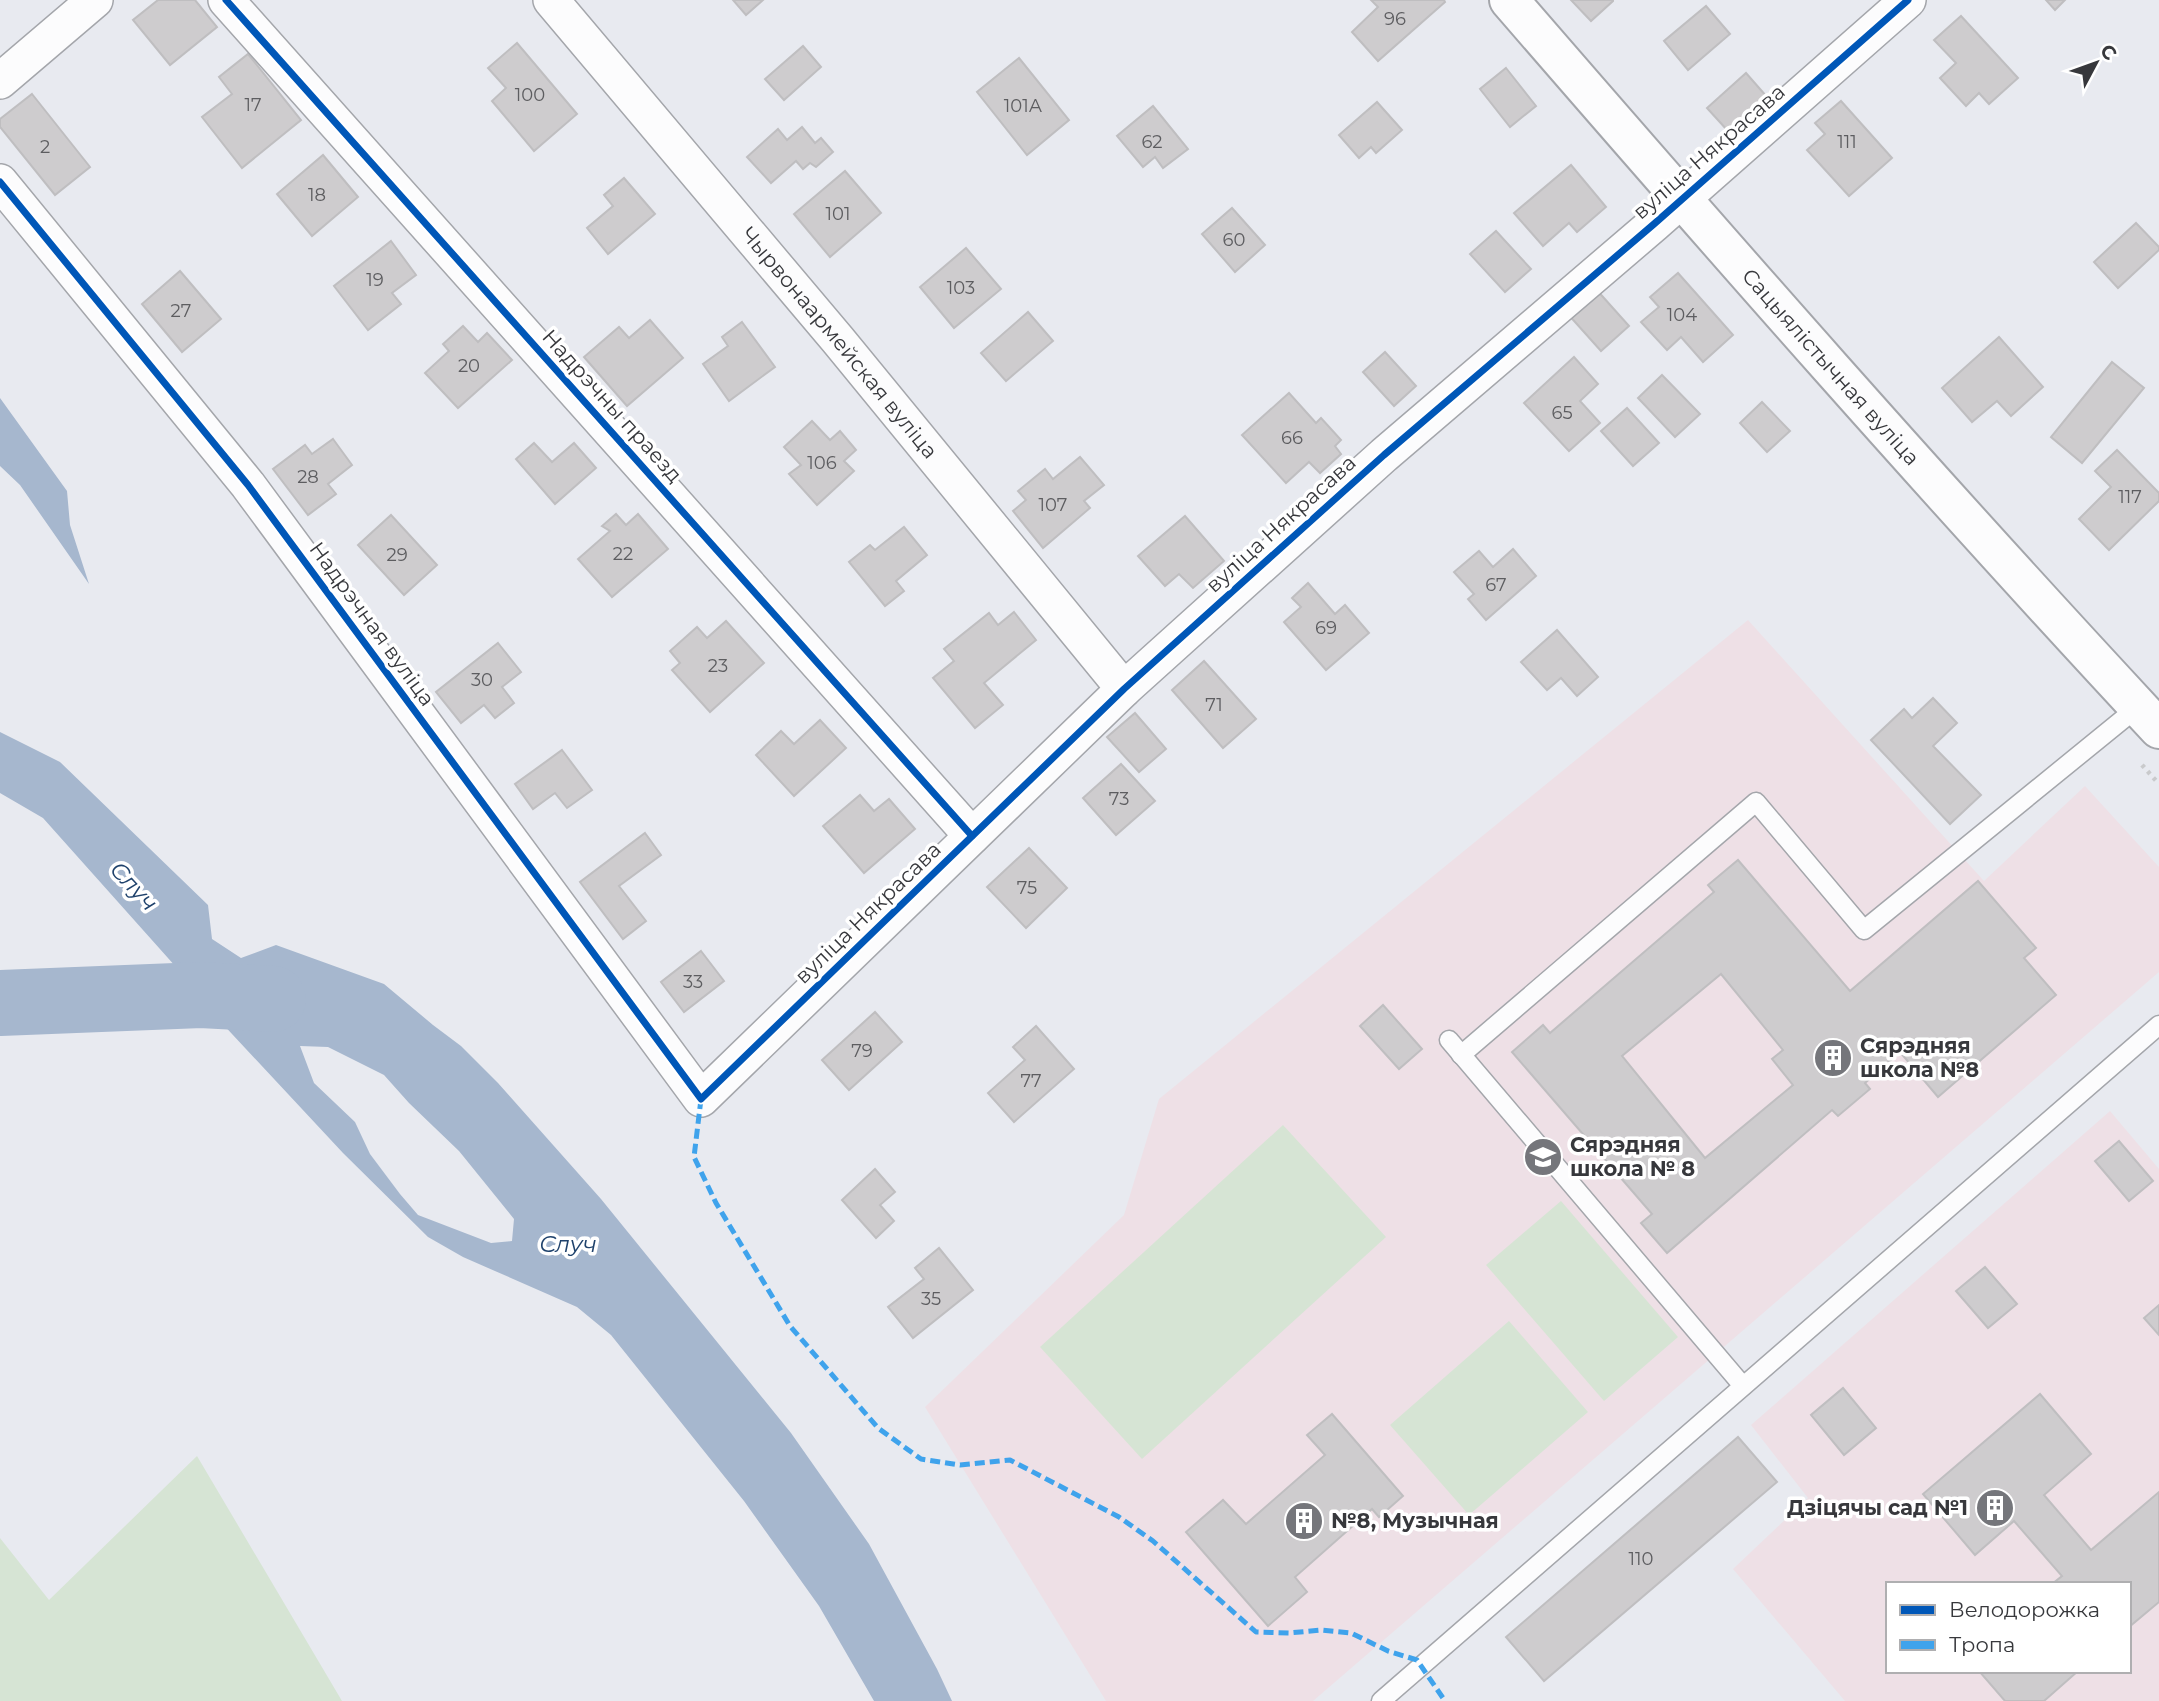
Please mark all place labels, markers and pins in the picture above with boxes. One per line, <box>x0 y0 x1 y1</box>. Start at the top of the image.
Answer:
place label: Сярэдняя школа №8 <box>1860 1033 1979 1082</box>
building icon: Сярэдняя школа №8 <box>1812 1037 1854 1079</box>
place label: Сярэдняя школа № 8 <box>1570 1132 1695 1181</box>
school or university icon: Сярэдняя школа № 8 <box>1522 1136 1564 1178</box>
building icon: Дзіцячы сад №1 <box>1974 1487 2016 1529</box>
place label: Дзіцячы сад №1 <box>1787 1495 1968 1520</box>
building icon: №8, Музычная <box>1283 1500 1325 1542</box>
place label: №8, Музычная <box>1331 1508 1499 1533</box>

